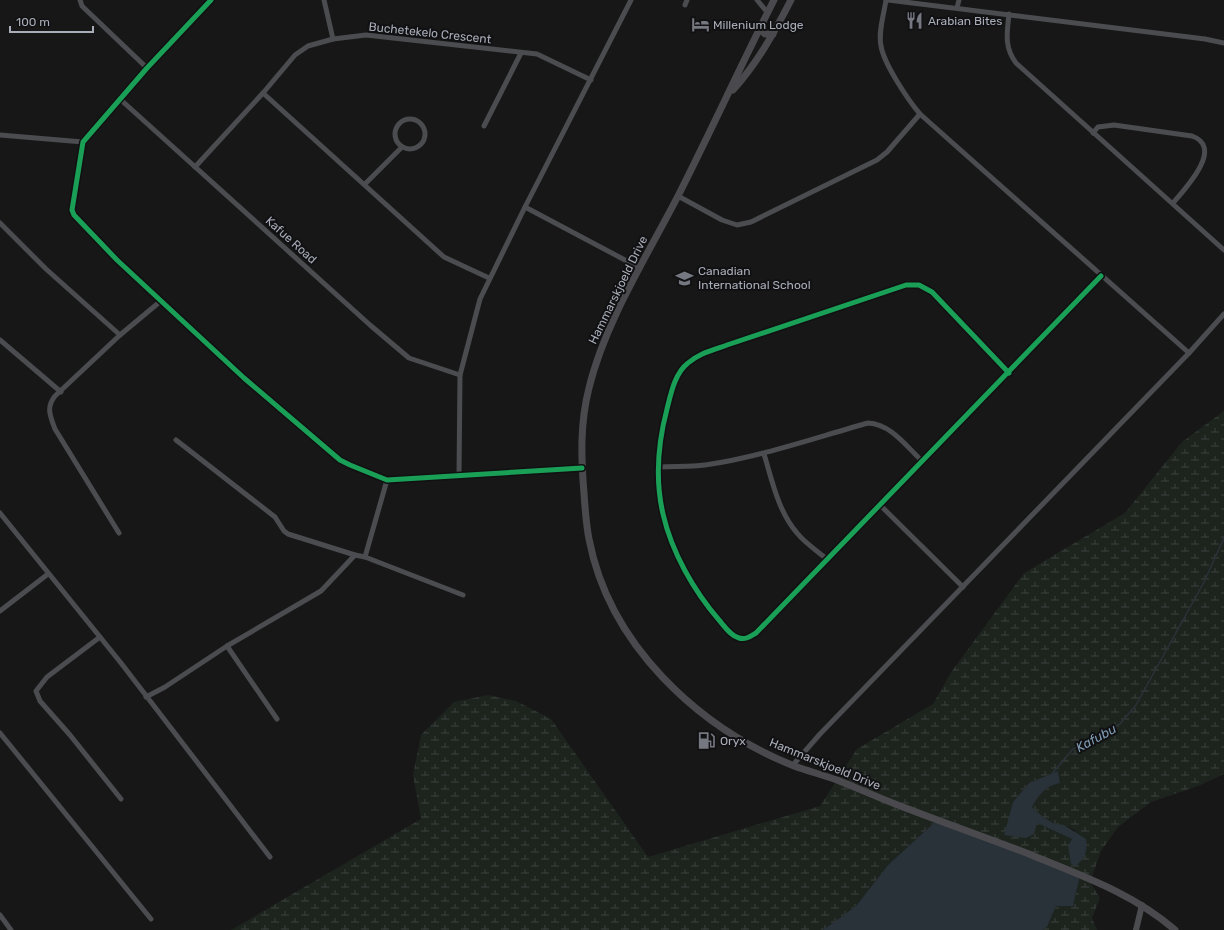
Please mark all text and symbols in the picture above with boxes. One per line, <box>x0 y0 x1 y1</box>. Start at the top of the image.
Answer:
scale bar <box>10 8 93 34</box>
restaurant icon: Arabian Bites <box>905 11 925 31</box>
place label: Arabian Bites <box>928 14 1002 28</box>
text: 100 m <box>16 15 50 29</box>
hotel icon: Millenium Lodge <box>690 15 710 35</box>
place label: Millenium Lodge <box>713 18 804 32</box>
street label: Buchetekelo Crescent <box>368 20 492 46</box>
street label: Kafue Road <box>263 214 319 266</box>
street label: Hammarskjoeld Drive <box>586 233 650 346</box>
place label: Canadian International School <box>698 264 811 292</box>
school or university icon: Canadian International School <box>675 268 695 288</box>
water label: Kafubu <box>1073 721 1119 755</box>
fuel station icon: Oryx <box>697 731 717 751</box>
place label: Oryx <box>720 734 746 748</box>
street label: Hammarskjoeld Drive <box>767 735 883 793</box>

